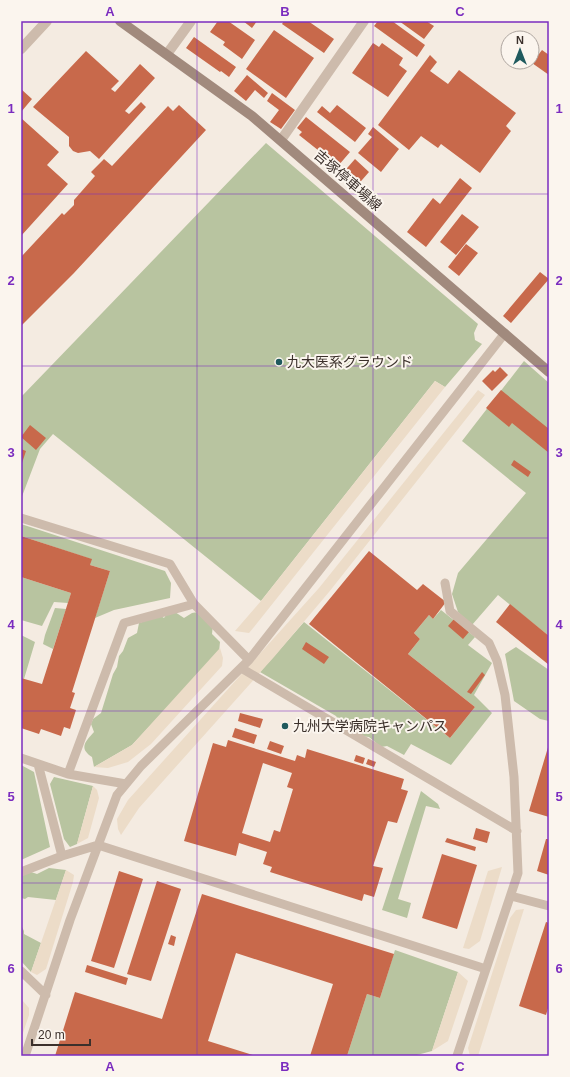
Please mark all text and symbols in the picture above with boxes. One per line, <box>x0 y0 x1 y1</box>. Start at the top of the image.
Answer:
text: A <box>105 4 115 19</box>
text: B <box>280 4 290 19</box>
text: C <box>455 4 465 19</box>
north arrow <box>500 30 540 70</box>
text: N <box>516 34 524 46</box>
text: 1 <box>7 101 15 116</box>
text: 1 <box>555 101 563 116</box>
street label: 吉塚停車場線 <box>311 146 385 214</box>
text: 2 <box>7 273 15 288</box>
text: 2 <box>555 273 563 288</box>
place label: 九大医系グラウンド <box>287 354 413 370</box>
marker: 九大医系グラウンド <box>274 357 284 367</box>
text: 3 <box>7 445 15 460</box>
text: 3 <box>555 445 563 460</box>
text: 4 <box>7 617 15 632</box>
text: 4 <box>555 617 563 632</box>
place label: 九州大学病院キャンパス <box>293 718 447 734</box>
marker: 九州大学病院キャンパス <box>280 721 290 731</box>
text: 5 <box>7 789 15 804</box>
text: 5 <box>555 789 563 804</box>
text: 6 <box>7 961 15 976</box>
text: 6 <box>555 961 563 976</box>
scale bar <box>32 1021 90 1047</box>
text: 20 m <box>38 1028 65 1042</box>
text: A <box>105 1059 115 1074</box>
text: B <box>280 1059 290 1074</box>
text: C <box>455 1059 465 1074</box>

